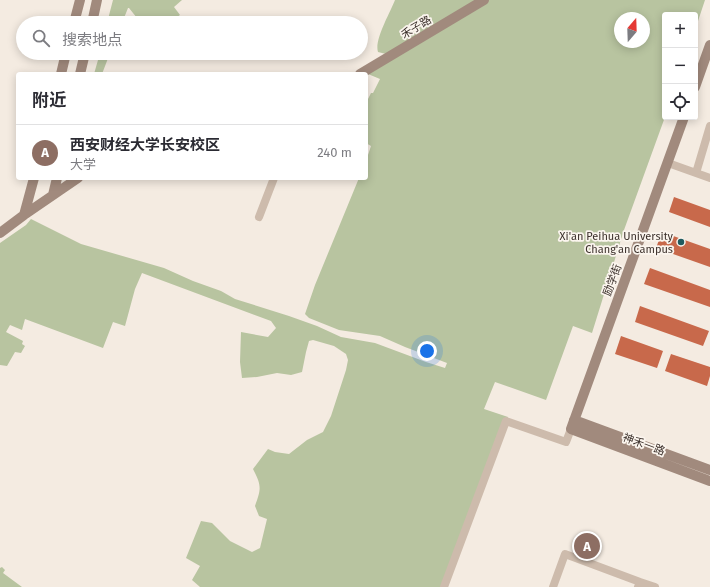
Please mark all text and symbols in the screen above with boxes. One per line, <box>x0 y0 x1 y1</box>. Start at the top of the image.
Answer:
north arrow <box>614 12 650 48</box>
map controls <box>662 12 698 120</box>
button: + <box>662 12 698 48</box>
street label: 禾子路 <box>399 13 434 41</box>
search box <box>16 16 368 60</box>
icon: search <box>30 27 52 49</box>
text: 搜索地点 <box>62 31 122 49</box>
button: − <box>662 48 698 84</box>
button: locate <box>662 84 698 120</box>
text: 附近 <box>32 90 66 111</box>
text: 西安财经大学长安校区 <box>70 136 220 154</box>
text: A <box>41 145 49 160</box>
text: 240 m <box>317 145 352 160</box>
text: 大学 <box>70 157 96 172</box>
place label: Xi'an Peihua University Chang'an Campus <box>560 230 674 256</box>
marker: Xi'an Peihua University Chang'an Campus <box>676 237 686 247</box>
street label: 励学街 <box>601 262 624 298</box>
your location <box>417 341 437 361</box>
street label: 神禾一路 <box>621 431 667 458</box>
pin: A <box>574 531 600 561</box>

